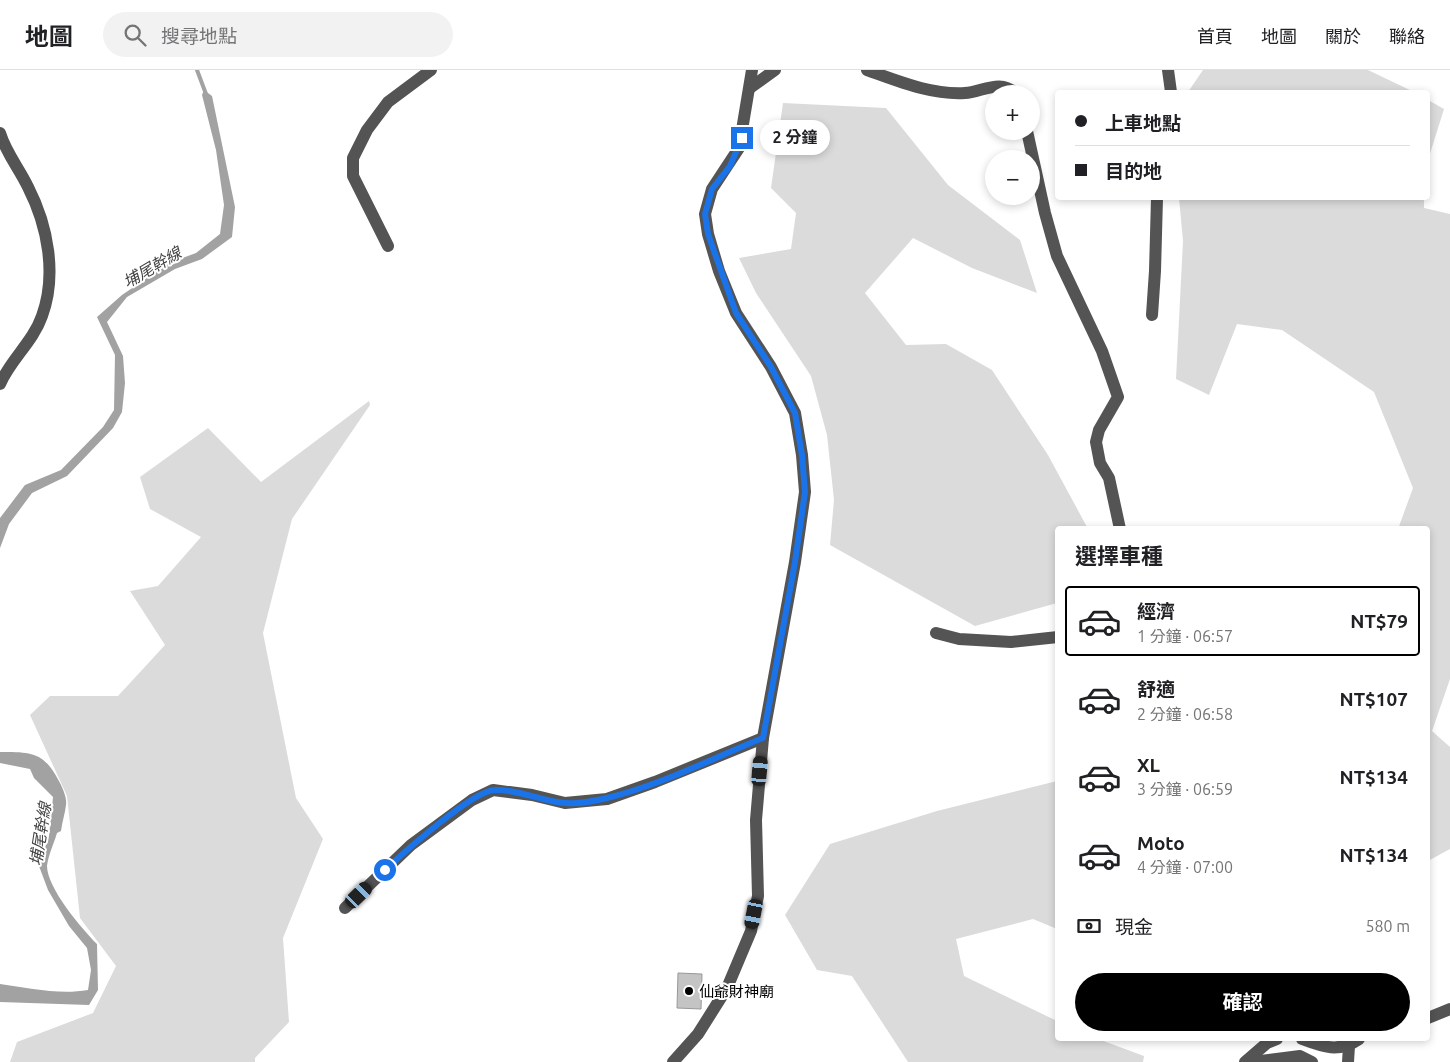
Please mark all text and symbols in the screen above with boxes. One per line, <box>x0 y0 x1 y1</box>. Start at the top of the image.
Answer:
search box <box>103 12 453 57</box>
icon: search <box>121 21 149 49</box>
text: 地圖 <box>25 23 73 50</box>
text: 搜尋地點 <box>161 25 237 47</box>
text: 首頁 <box>1197 26 1233 46</box>
text: 地圖 <box>1261 26 1297 46</box>
text: 關於 <box>1325 26 1361 46</box>
text: 聯絡 <box>1389 26 1425 46</box>
map controls <box>985 85 1040 205</box>
button: + <box>985 85 1040 140</box>
text: 上車地點 <box>1105 112 1181 134</box>
callout: 2 分鐘 <box>760 120 830 156</box>
route end <box>731 127 753 149</box>
text: 2 分鐘 <box>773 128 817 146</box>
button: − <box>985 150 1040 205</box>
text: 目的地 <box>1105 160 1162 182</box>
water label: 埔尾幹線 <box>120 242 186 291</box>
text: 選擇車種 <box>1075 543 1163 568</box>
icon: car <box>1077 599 1122 644</box>
text: 經濟 <box>1137 600 1175 622</box>
text: NT$79 <box>1350 610 1408 632</box>
text: 1 分鐘 · 06:57 <box>1137 627 1233 645</box>
icon: car <box>1077 677 1122 722</box>
text: 舒適 <box>1137 678 1175 700</box>
text: NT$107 <box>1340 688 1408 710</box>
text: 2 分鐘 · 06:58 <box>1137 705 1233 723</box>
text: XL <box>1137 754 1160 776</box>
car <box>751 755 768 787</box>
icon: car <box>1077 755 1122 800</box>
text: NT$134 <box>1340 766 1408 788</box>
text: 3 分鐘 · 06:59 <box>1137 780 1233 798</box>
water label: 埔尾幹線 <box>26 799 54 867</box>
text: Moto <box>1137 832 1185 854</box>
icon: car <box>1077 833 1122 878</box>
text: NT$134 <box>1340 844 1408 866</box>
text: 4 分鐘 · 07:00 <box>1137 858 1233 876</box>
route start <box>374 859 396 881</box>
car <box>342 879 375 911</box>
car <box>743 898 764 930</box>
icon: cash <box>1075 912 1103 940</box>
text: 現金 <box>1115 916 1153 938</box>
text: 580 m <box>1365 917 1410 935</box>
button: 確認 <box>1075 973 1410 1031</box>
place label: 仙爺財神廟 <box>699 983 774 1000</box>
marker: 仙爺財神廟 <box>683 985 695 997</box>

